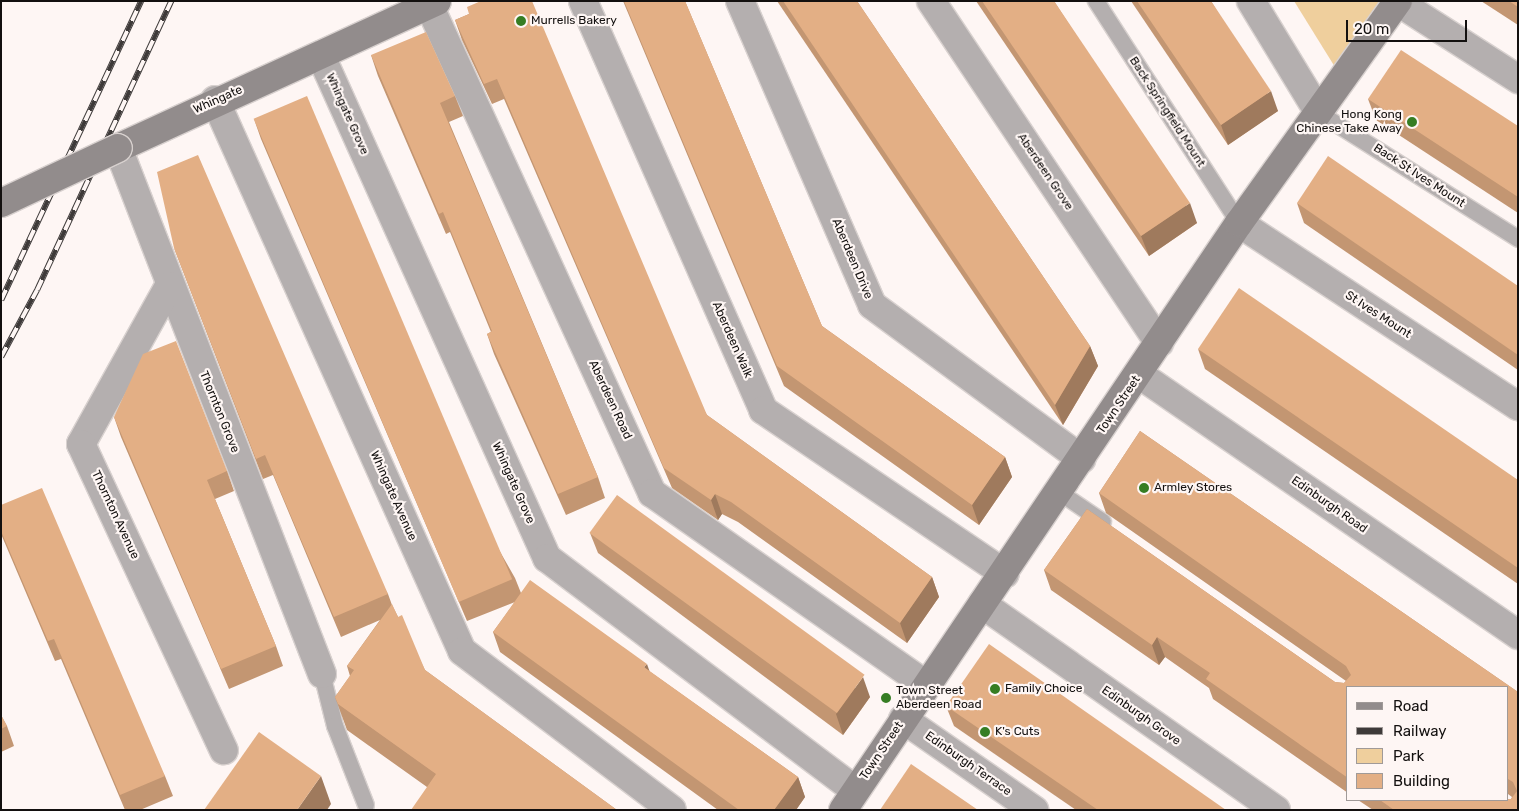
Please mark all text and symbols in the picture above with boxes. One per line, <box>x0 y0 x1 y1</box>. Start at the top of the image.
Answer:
scale bar <box>1349 10 1470 42</box>
place label: Murrells Bakery <box>531 14 617 28</box>
marker: Murrells Bakery <box>515 15 527 27</box>
text: 20 m <box>1354 20 1389 38</box>
street label: Back Springfield Mount <box>1126 54 1208 170</box>
street label: Whingate Grove <box>323 71 371 157</box>
street label: Whingate <box>191 83 245 117</box>
place label: Hong Kong Chinese Take Away <box>1296 108 1402 136</box>
marker: Hong Kong Chinese Take Away <box>1406 116 1418 128</box>
street label: Aberdeen Grove <box>1014 131 1076 213</box>
street label: Back St Ives Mount <box>1370 141 1468 211</box>
street label: Aberdeen Drive <box>829 217 875 301</box>
street label: St Ives Mount <box>1342 288 1414 342</box>
street label: Aberdeen Walk <box>709 300 755 380</box>
street label: Aberdeen Road <box>585 358 635 442</box>
street label: Thornton Grove <box>196 369 242 455</box>
street label: Town Street <box>1094 373 1144 437</box>
street label: Whingate Grove <box>489 440 537 526</box>
street label: Whingate Avenue <box>367 449 419 543</box>
street label: Thornton Avenue <box>88 468 142 562</box>
street label: Edinburgh Road <box>1288 474 1370 536</box>
place label: Armley Stores <box>1154 481 1233 495</box>
marker: Armley Stores <box>1138 482 1150 494</box>
place label: Family Choice <box>1005 682 1083 696</box>
marker: Family Choice <box>989 683 1001 695</box>
street label: Edinburgh Grove <box>1099 683 1183 749</box>
place label: Town Street Aberdeen Road <box>896 684 982 712</box>
legend <box>1346 686 1509 801</box>
marker: Town Street Aberdeen Road <box>880 692 892 704</box>
text: Road <box>1393 697 1429 715</box>
street label: Town Street <box>857 719 907 783</box>
text: Railway <box>1393 722 1447 740</box>
place label: K's Cuts <box>995 725 1040 739</box>
marker: K's Cuts <box>979 726 991 738</box>
street label: Edinburgh Terrace <box>922 729 1014 799</box>
text: Park <box>1393 747 1424 765</box>
text: Building <box>1393 772 1450 790</box>

